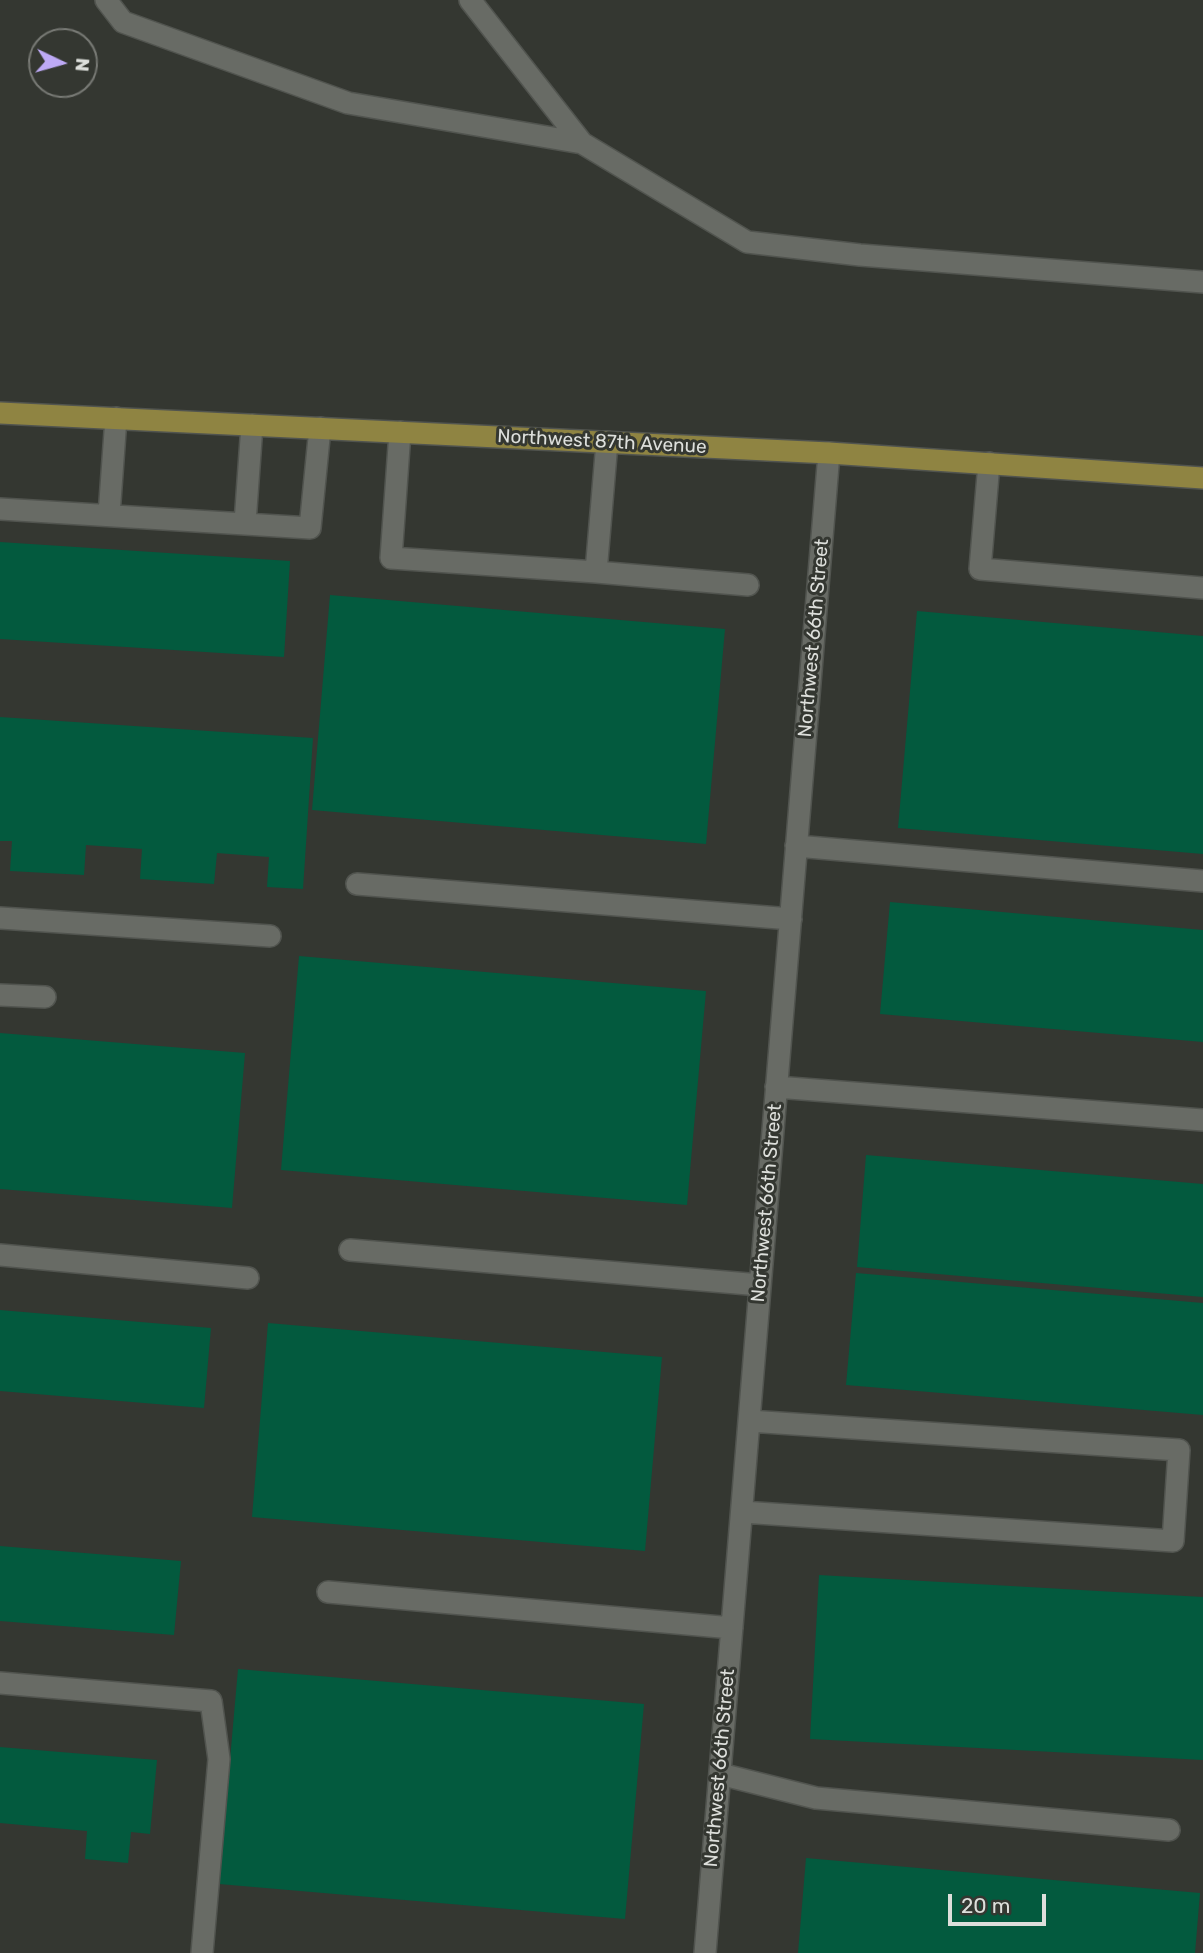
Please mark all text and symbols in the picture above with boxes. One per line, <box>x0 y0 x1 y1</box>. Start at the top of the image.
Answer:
north arrow <box>28 28 98 98</box>
text: N <box>70 57 94 73</box>
street label: Northwest 87th Avenue <box>497 425 707 459</box>
street label: Northwest 66th Street <box>794 538 834 738</box>
street label: Northwest 66th Street <box>747 1103 787 1303</box>
street label: Northwest 66th Street <box>700 1668 740 1868</box>
scale bar <box>951 1880 1049 1924</box>
text: 20 m <box>961 1893 1010 1918</box>

